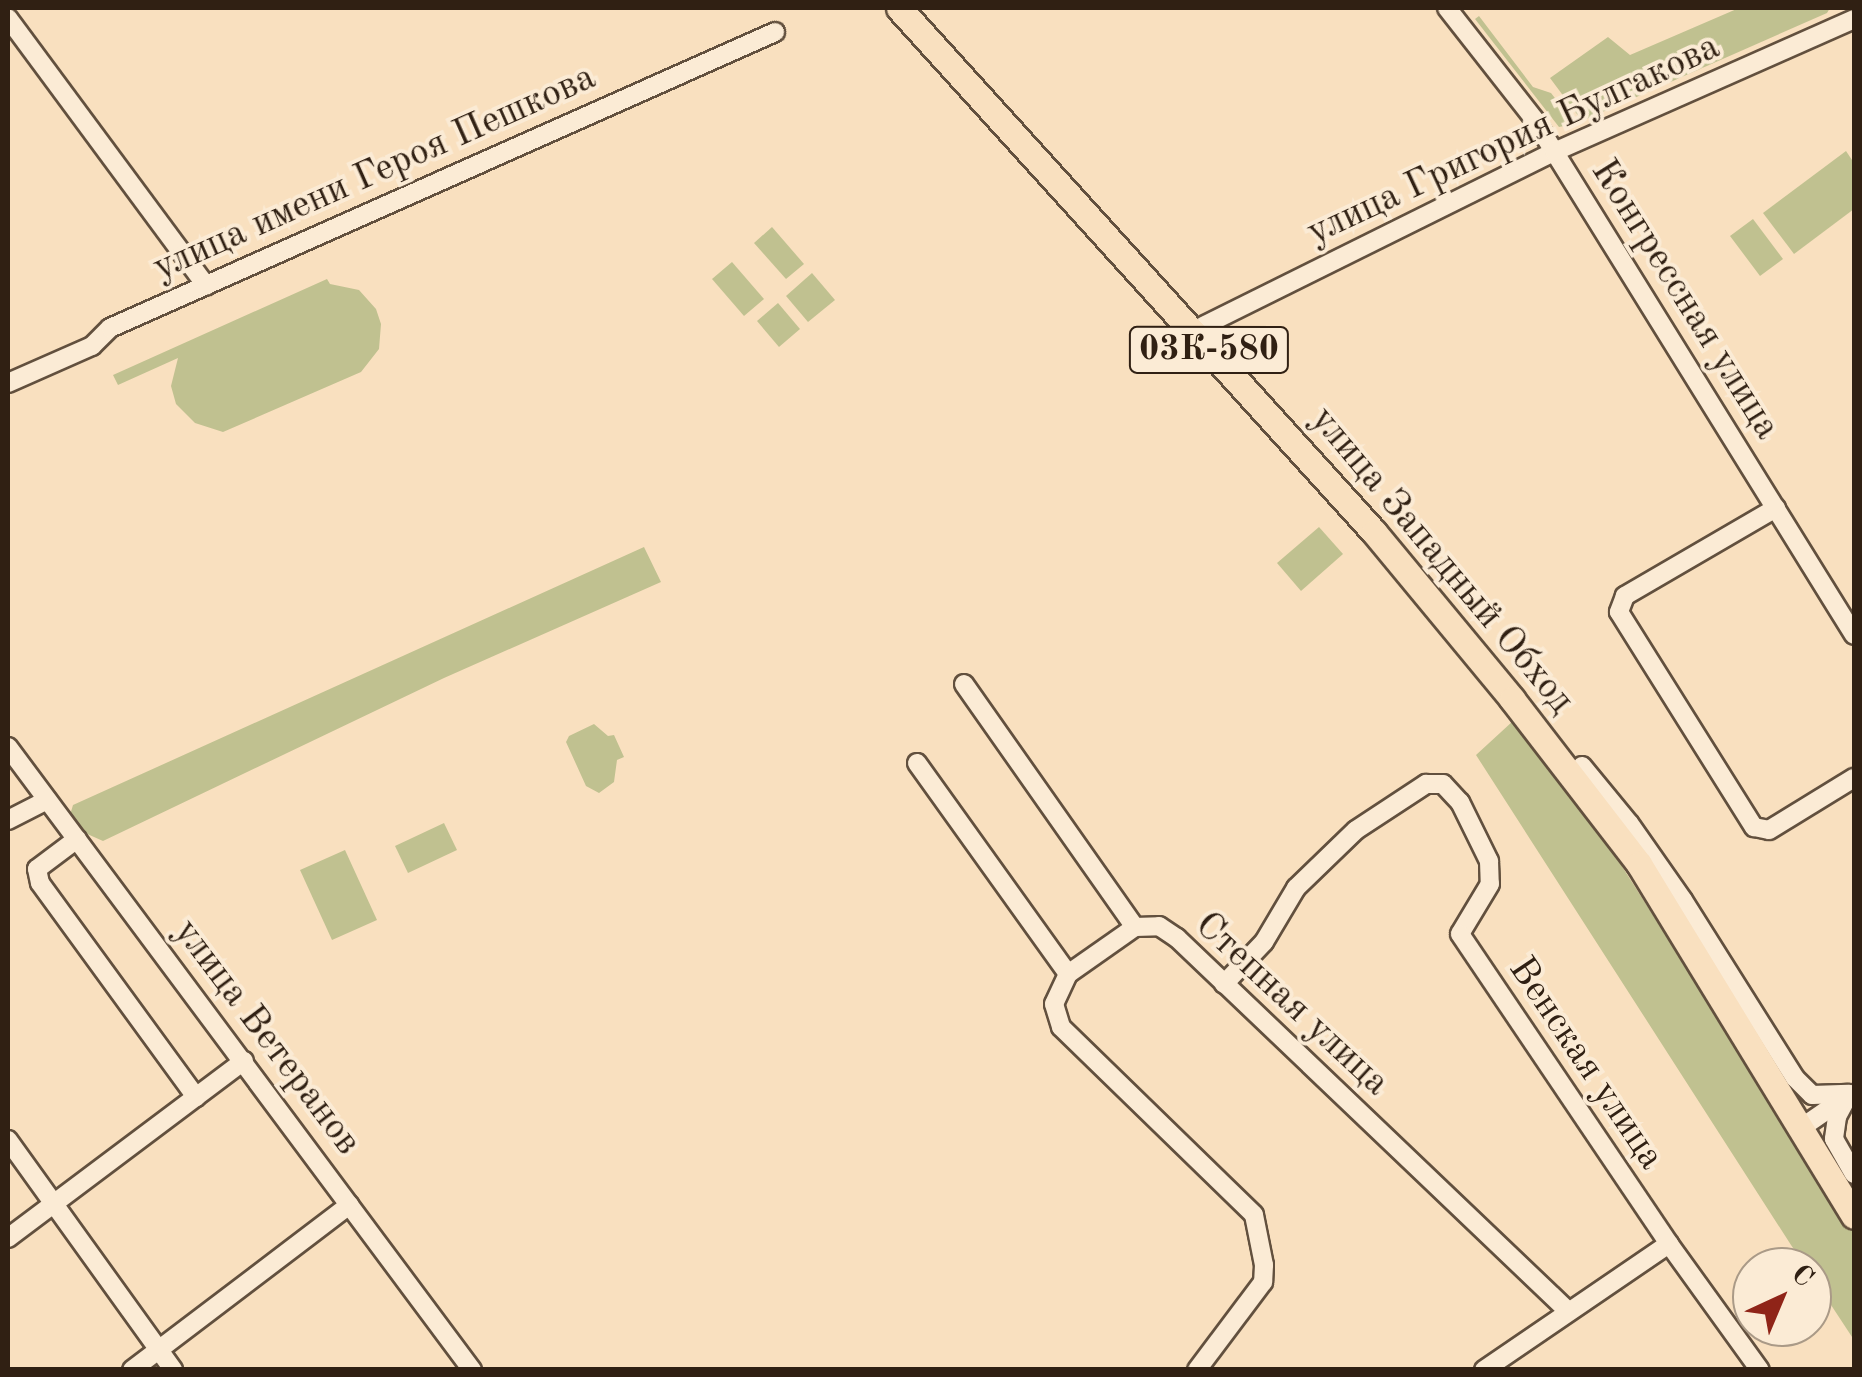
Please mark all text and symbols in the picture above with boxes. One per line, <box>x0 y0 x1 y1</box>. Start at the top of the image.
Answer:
street label: улица Григория Булгакова <box>1301 25 1727 257</box>
street label: улица имени Героя Пешкова <box>147 56 603 292</box>
street label: Конгрессная улица <box>1580 152 1788 448</box>
road number: 03К-580 <box>1126 320 1292 380</box>
street label: улица Западный Обход <box>1299 398 1583 724</box>
street label: Степная улица <box>1184 903 1398 1107</box>
street label: улица Ветеранов <box>163 911 369 1165</box>
street label: Венская улица <box>1497 949 1673 1179</box>
north arrow <box>1732 1247 1832 1347</box>
text: С <box>1785 1260 1818 1293</box>

